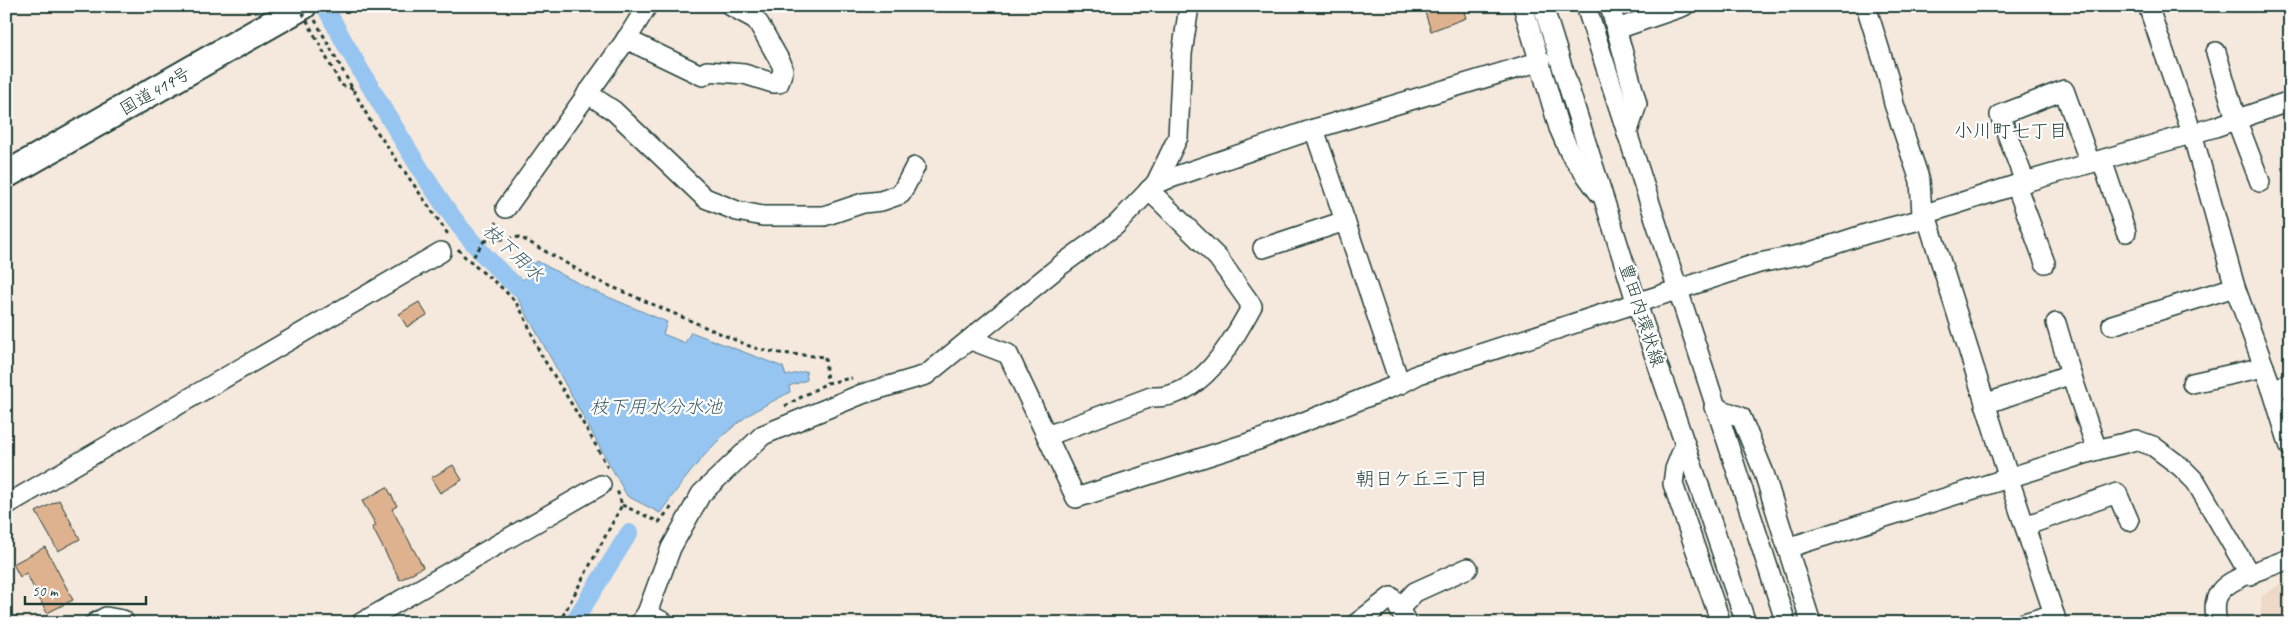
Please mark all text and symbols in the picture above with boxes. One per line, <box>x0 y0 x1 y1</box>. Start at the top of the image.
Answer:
street label: 国道419号 <box>116 62 194 120</box>
district label: 小川町七丁目 <box>1954 119 2068 143</box>
water label: 枝下用水 <box>477 218 549 287</box>
street label: 豊田内環状線 <box>1615 260 1669 370</box>
water label: 枝下用水分水池 <box>589 395 723 419</box>
district label: 朝日ケ丘三丁目 <box>1355 467 1489 491</box>
scale bar <box>25 574 146 606</box>
text: 50 m <box>32 582 59 601</box>

